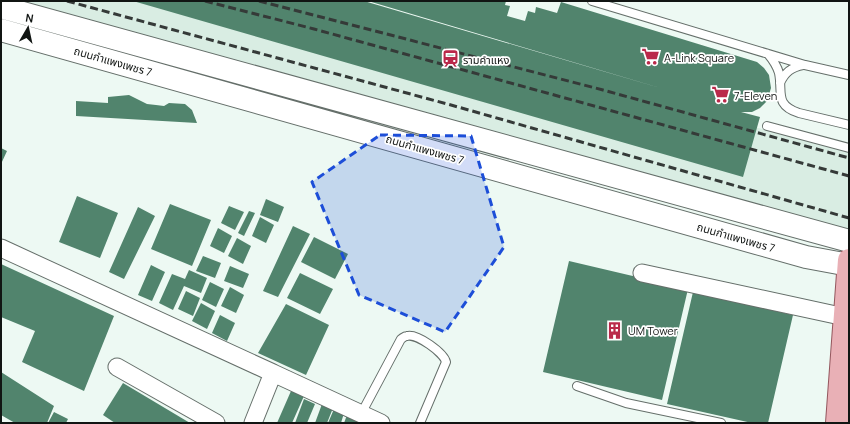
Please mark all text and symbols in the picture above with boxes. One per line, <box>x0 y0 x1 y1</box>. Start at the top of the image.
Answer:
north arrow <box>8 8 48 48</box>
text: N <box>25 10 35 26</box>
street label: ถนนกำแพงเพชร 7 <box>72 43 154 79</box>
supermarket icon: A-Link Square <box>641 47 661 67</box>
station icon: รามคำแหง <box>440 49 460 69</box>
place label: A-Link Square <box>664 50 735 65</box>
place label: รามคำแหง <box>463 52 510 67</box>
supermarket icon: 7-Eleven <box>711 85 731 105</box>
place label: 7-Eleven <box>734 88 777 103</box>
street label: ถนนกำแพงเพชร 7 <box>384 131 466 167</box>
street label: ถนนกำแพงเพชร 7 <box>695 219 777 255</box>
building icon: UM Tower <box>605 320 625 340</box>
place label: UM Tower <box>628 323 678 338</box>

